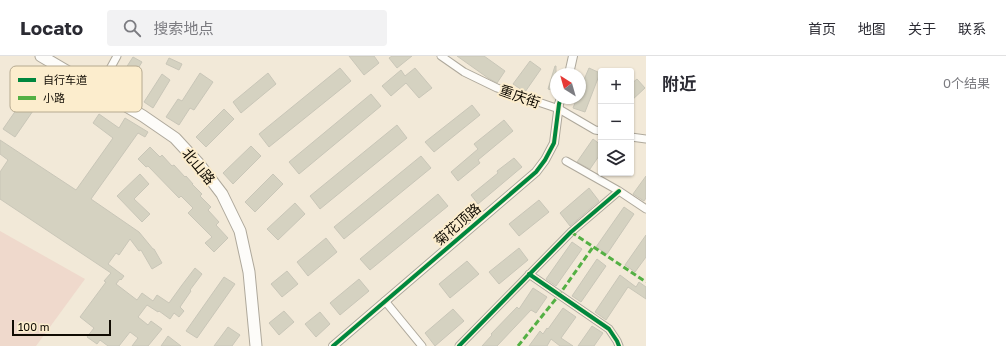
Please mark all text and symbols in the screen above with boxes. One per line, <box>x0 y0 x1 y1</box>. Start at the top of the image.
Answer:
search box <box>107 10 387 46</box>
text: Locato <box>20 16 83 39</box>
icon: search <box>121 17 143 39</box>
text: 搜索地点 <box>153 19 213 37</box>
text: 首页 <box>808 20 836 37</box>
text: 地图 <box>858 20 886 37</box>
text: 关于 <box>908 20 936 37</box>
text: 联系 <box>958 20 986 37</box>
legend <box>10 66 142 112</box>
north arrow <box>550 68 586 104</box>
map controls <box>598 68 634 176</box>
button: + <box>598 68 634 104</box>
text: 自行车道 <box>43 73 87 86</box>
text: 附近 <box>662 73 696 94</box>
text: 0个结果 <box>943 75 990 91</box>
street label: 重庆街 <box>497 81 543 111</box>
text: 小路 <box>43 91 65 104</box>
button: − <box>598 104 634 140</box>
button: layers <box>598 140 634 176</box>
street label: 北山路 <box>179 144 219 188</box>
street label: 菊花顶路 <box>430 199 484 249</box>
scale bar <box>12 318 111 337</box>
text: 100 m <box>18 320 49 333</box>

